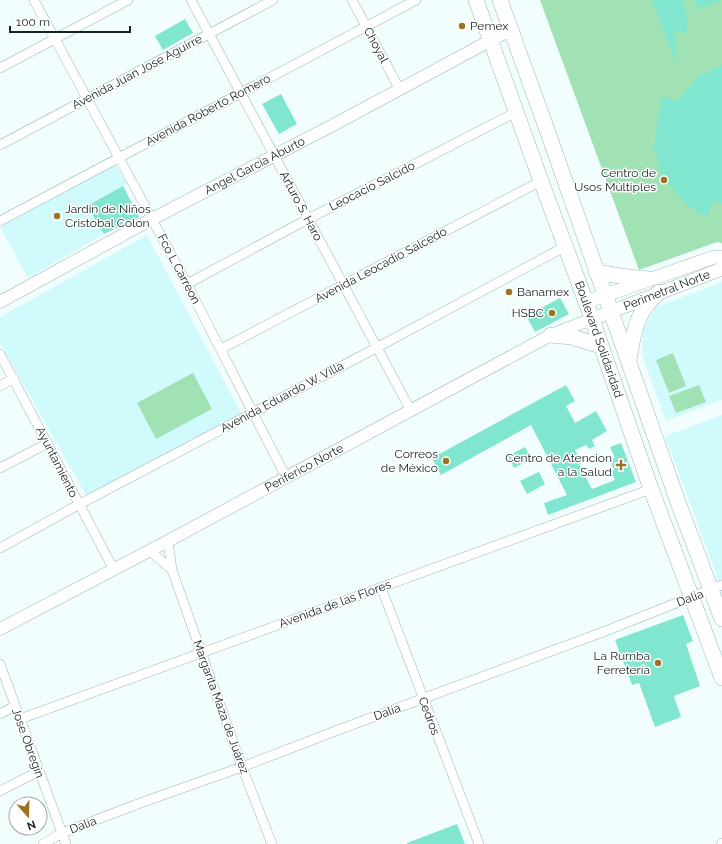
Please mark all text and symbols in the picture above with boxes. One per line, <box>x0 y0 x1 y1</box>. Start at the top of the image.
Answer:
scale bar <box>10 8 130 34</box>
text: 100 m <box>16 15 50 29</box>
place label: Pemex <box>470 19 508 33</box>
marker: Pemex <box>457 21 467 31</box>
street label: Choyal <box>361 25 392 66</box>
street label: Avenida Juan Jose Aguirre <box>70 32 204 112</box>
street label: Avenida Roberto Romero <box>143 71 273 149</box>
street label: Angel Garcia Aburto <box>202 134 307 197</box>
street label: Leocacio Salcido <box>327 158 417 214</box>
place label: Centro de Usos Múltiples <box>574 166 656 194</box>
street label: Arturo S. Haro <box>277 169 325 243</box>
marker: Centro de Usos Múltiples <box>659 175 669 185</box>
place label: Jardin de Niños Cristobal Colon <box>65 202 151 230</box>
marker: Jardin de Niños Cristobal Colon <box>52 211 62 221</box>
street label: Avenida Leocadio Salcedo <box>313 224 449 306</box>
street label: Fco L Carreon <box>155 232 203 306</box>
street label: Perimetral Norte <box>621 267 712 313</box>
street label: Boulevard Solidaridad <box>572 279 626 400</box>
place label: Banamex <box>517 285 569 299</box>
marker: Banamex <box>504 287 514 297</box>
place label: HSBC <box>512 306 544 320</box>
marker: HSBC <box>547 308 557 318</box>
street label: Avenida Eduardo W. Villa <box>218 359 346 435</box>
street label: Ayuntamiento <box>33 424 81 500</box>
street label: Periferico Norte <box>262 441 346 495</box>
place label: Correos de México <box>381 447 438 475</box>
place label: Centro de Atencion a la Salud <box>505 451 612 479</box>
marker: Correos de México <box>441 456 451 466</box>
marker: Centro de Atencion a la Salud <box>615 459 627 471</box>
street label: Avenida de las Flores <box>277 577 393 631</box>
street label: Dalia <box>675 587 705 609</box>
street label: Margarita Maza de Juárez <box>190 638 252 776</box>
place label: La Rumba Ferretería <box>594 649 650 677</box>
marker: La Rumba Ferretería <box>653 658 663 668</box>
street label: Cedros <box>415 695 443 737</box>
street label: Dalia <box>372 701 402 723</box>
street label: Jose Obregin <box>9 706 47 780</box>
north arrow <box>8 796 48 836</box>
street label: Dalia <box>68 814 98 836</box>
text: N <box>25 817 37 832</box>

